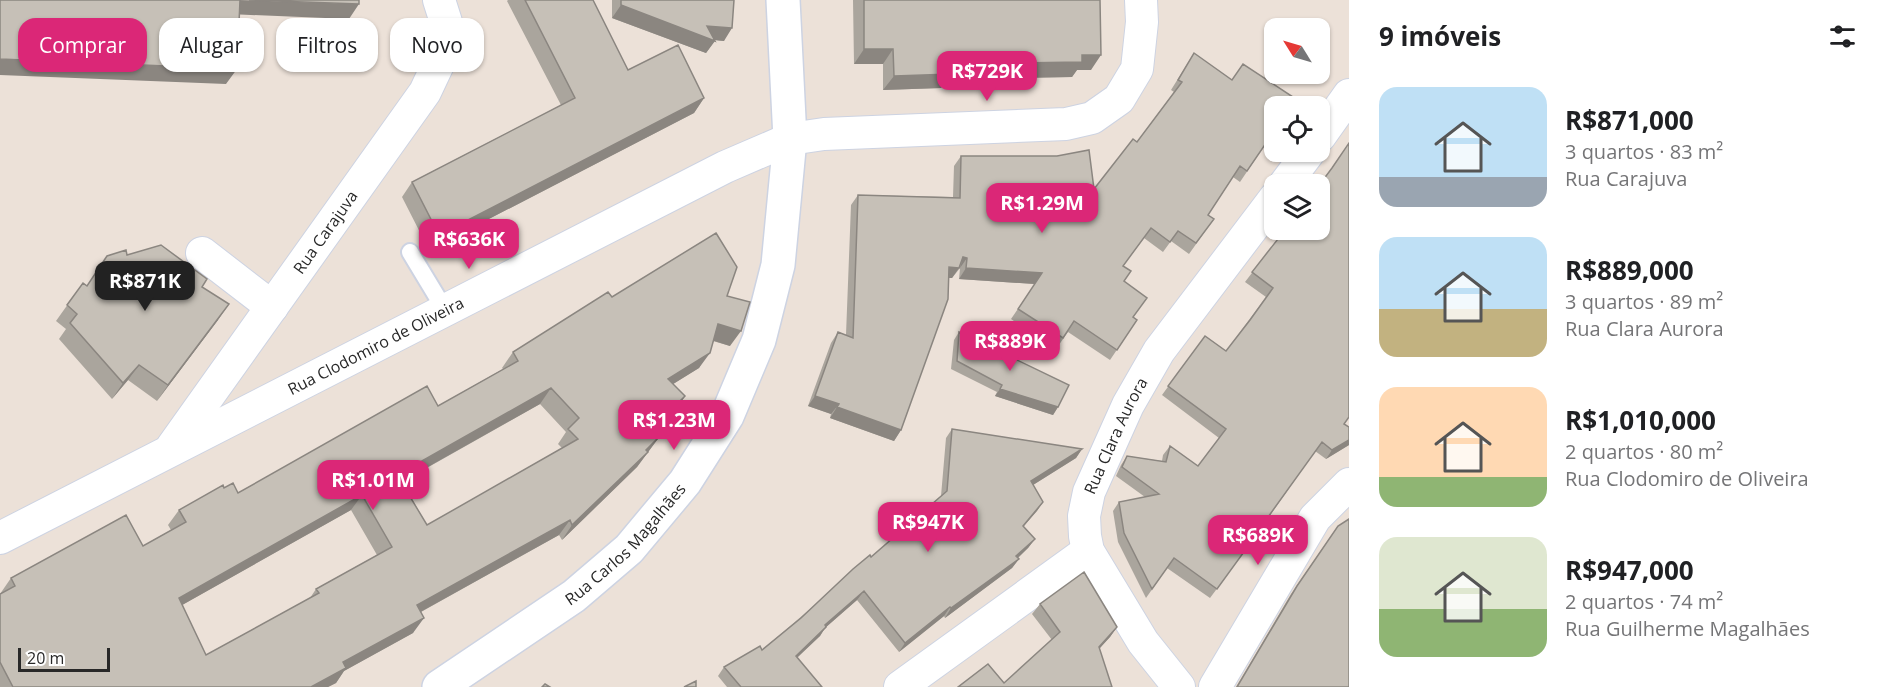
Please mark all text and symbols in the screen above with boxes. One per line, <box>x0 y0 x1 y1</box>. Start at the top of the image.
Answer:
chip: Comprar <box>18 18 147 72</box>
chip: Alugar <box>159 18 264 72</box>
chip: Filtros <box>276 18 378 72</box>
chip: Novo <box>390 18 484 72</box>
north arrow <box>1264 18 1330 84</box>
map controls <box>1264 18 1330 240</box>
text: 9 imóveis <box>1379 18 1501 54</box>
icon: filters <box>1826 20 1859 53</box>
pin: R$729K <box>938 51 1036 102</box>
text: R$729K <box>951 57 1023 84</box>
button: locate <box>1264 96 1330 162</box>
text: R$871,000 <box>1565 102 1694 138</box>
icon: home <box>1427 111 1499 183</box>
text: 3 quartos · 83 m² <box>1565 138 1723 165</box>
text: Rua Carajuva <box>1565 165 1687 192</box>
button: layers <box>1264 174 1330 240</box>
pin: R$1.29M <box>987 183 1097 234</box>
street label: Rua Carajuva <box>288 186 363 278</box>
text: R$1.29M <box>1000 189 1084 216</box>
pin: R$636K <box>420 219 518 270</box>
text: R$636K <box>433 225 505 252</box>
text: R$889,000 <box>1565 252 1694 288</box>
pin: R$871K <box>96 261 194 312</box>
icon: home <box>1427 261 1499 333</box>
text: R$871K <box>109 267 181 294</box>
text: 3 quartos · 89 m² <box>1565 288 1723 315</box>
street label: Rua Clodomiro de Oliveira <box>284 292 467 400</box>
text: Rua Clara Aurora <box>1565 315 1724 342</box>
pin: R$889K <box>961 321 1059 372</box>
text: R$889K <box>974 327 1046 354</box>
street label: Rua Clara Aurora <box>1078 373 1153 498</box>
pin: R$1.23M <box>619 400 729 451</box>
text: R$1,010,000 <box>1565 402 1716 438</box>
text: R$1.23M <box>632 406 716 433</box>
icon: home <box>1427 411 1499 483</box>
text: 2 quartos · 80 m² <box>1565 438 1723 465</box>
pin: R$1.01M <box>318 460 428 511</box>
text: Rua Clodomiro de Oliveira <box>1565 465 1809 492</box>
text: R$1.01M <box>331 466 415 493</box>
street label: Rua Carlos Magalhães <box>561 478 691 610</box>
pin: R$947K <box>879 502 977 553</box>
text: R$947K <box>892 508 964 535</box>
pin: R$689K <box>1209 515 1307 566</box>
text: R$689K <box>1222 521 1294 548</box>
text: R$947,000 <box>1565 552 1694 588</box>
icon: home <box>1427 561 1499 633</box>
text: 2 quartos · 74 m² <box>1565 588 1723 615</box>
text: Rua Guilherme Magalhães <box>1565 615 1810 642</box>
scale bar <box>18 645 110 672</box>
text: 20 m <box>27 647 64 669</box>

